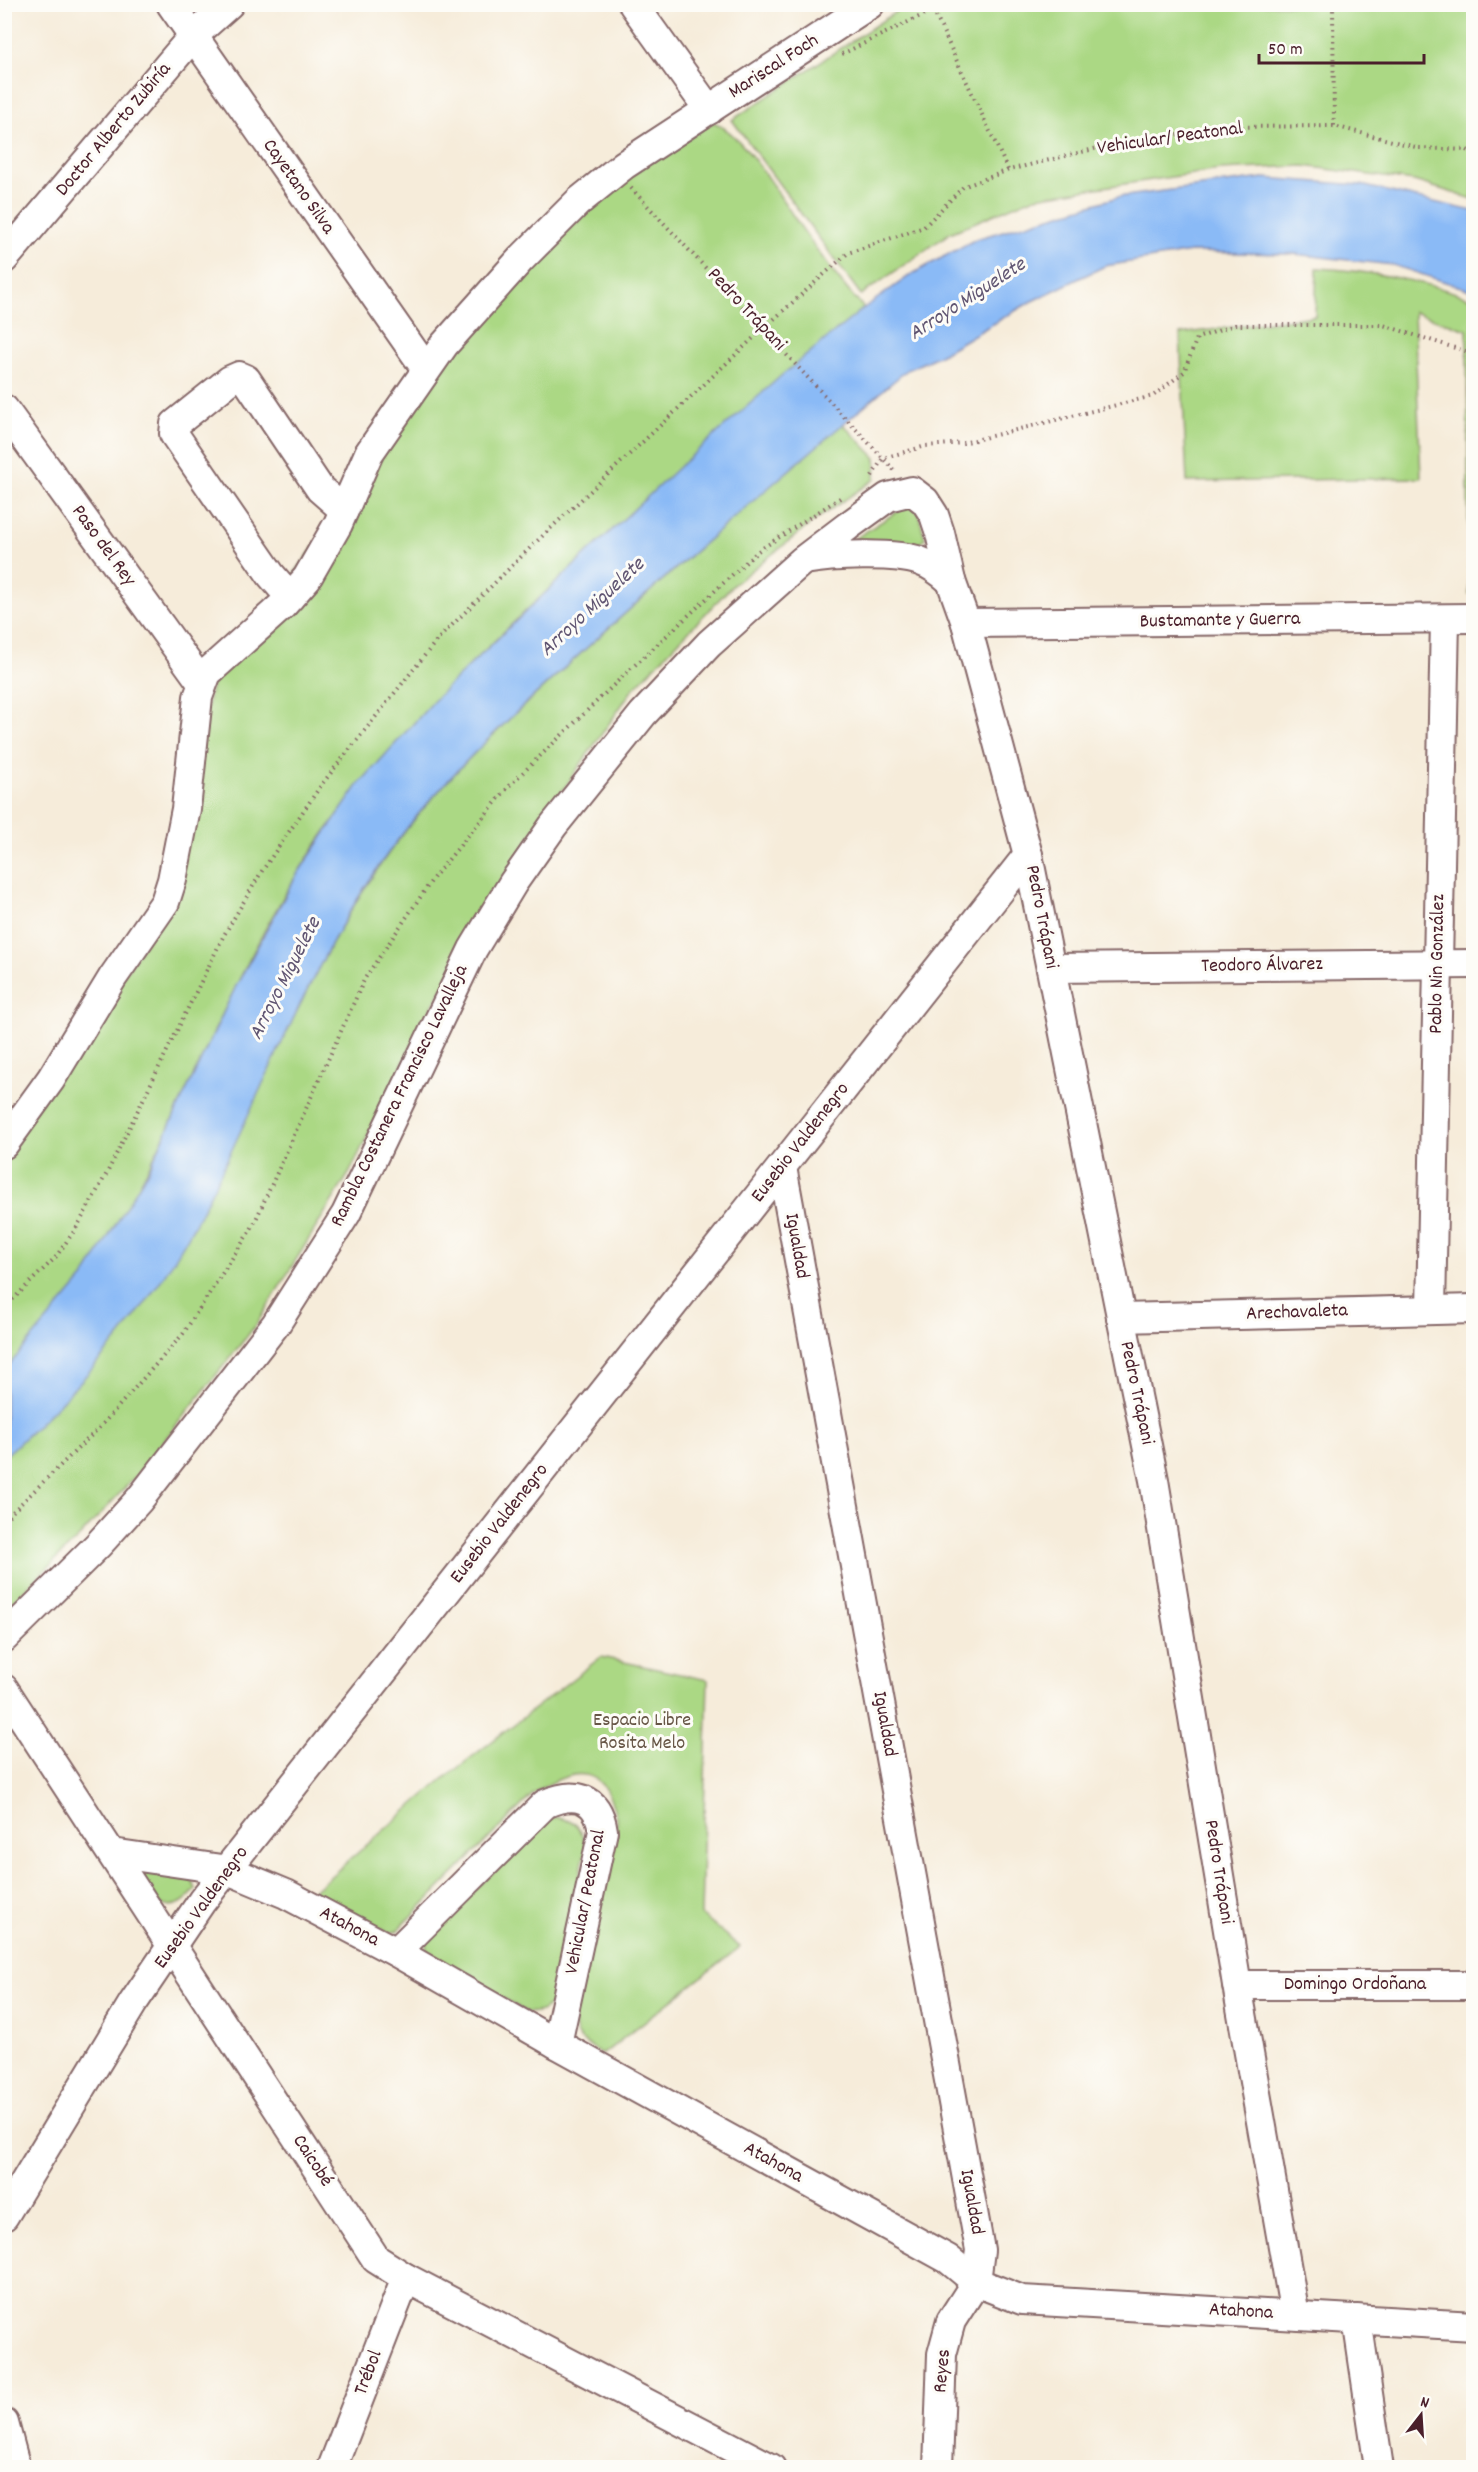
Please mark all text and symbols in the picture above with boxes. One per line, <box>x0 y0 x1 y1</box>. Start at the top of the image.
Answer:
street label: Mariscal Foch <box>723 27 825 107</box>
scale bar <box>1259 27 1424 65</box>
text: 50 m <box>1268 38 1303 63</box>
street label: Doctor Alberto Zubiría <box>50 56 179 203</box>
street label: Vehicular/ Peatonal <box>1095 115 1245 163</box>
street label: Cayetano Silva <box>255 134 342 241</box>
water label: Arroyo Miguelete <box>904 250 1034 349</box>
street label: Pedro Trápani <box>700 262 792 358</box>
street label: Paso del Rey <box>64 500 143 593</box>
water label: Arroyo Miguelete <box>534 550 653 665</box>
street label: Bustamante y Guerra <box>1139 606 1301 636</box>
street label: Pedro Trápani <box>1017 863 1065 972</box>
street label: Pablo Nin González <box>1423 894 1453 1034</box>
water label: Arroyo Miguelete <box>242 911 331 1045</box>
street label: Teodoro Álvarez <box>1201 951 1323 981</box>
street label: Rambla Costanera Francisco Lavalleja <box>324 960 476 1232</box>
street label: Eusebio Valdenegro <box>745 1077 857 1209</box>
street label: Igualdad <box>776 1211 816 1281</box>
street label: Arechavaleta <box>1246 1297 1349 1329</box>
street label: Pedro Trápani <box>1111 1339 1161 1448</box>
street label: Eusebio Valdenegro <box>444 1458 556 1590</box>
street label: Igualdad <box>864 1689 904 1759</box>
park label: Espacio Libre Rosita Melo <box>593 1707 691 1758</box>
street label: Pedro Trápani <box>1196 1818 1240 1926</box>
street label: Vehicular/ Peatonal <box>558 1827 614 1977</box>
street label: Eusebio Valdenegro <box>148 1841 256 1975</box>
street label: Atahona <box>314 1900 385 1955</box>
street label: Domingo Ordoñana <box>1284 1971 1427 1999</box>
street label: Caicobé <box>285 2129 339 2193</box>
street label: Atahona <box>738 2135 808 2191</box>
street label: Igualdad <box>951 2167 991 2237</box>
street label: Atahona <box>1208 2296 1274 2328</box>
street label: Trébol <box>348 2346 390 2400</box>
street label: Reyes <box>927 2348 959 2394</box>
north arrow <box>1391 2385 1451 2445</box>
text: N <box>1418 2391 1432 2415</box>

